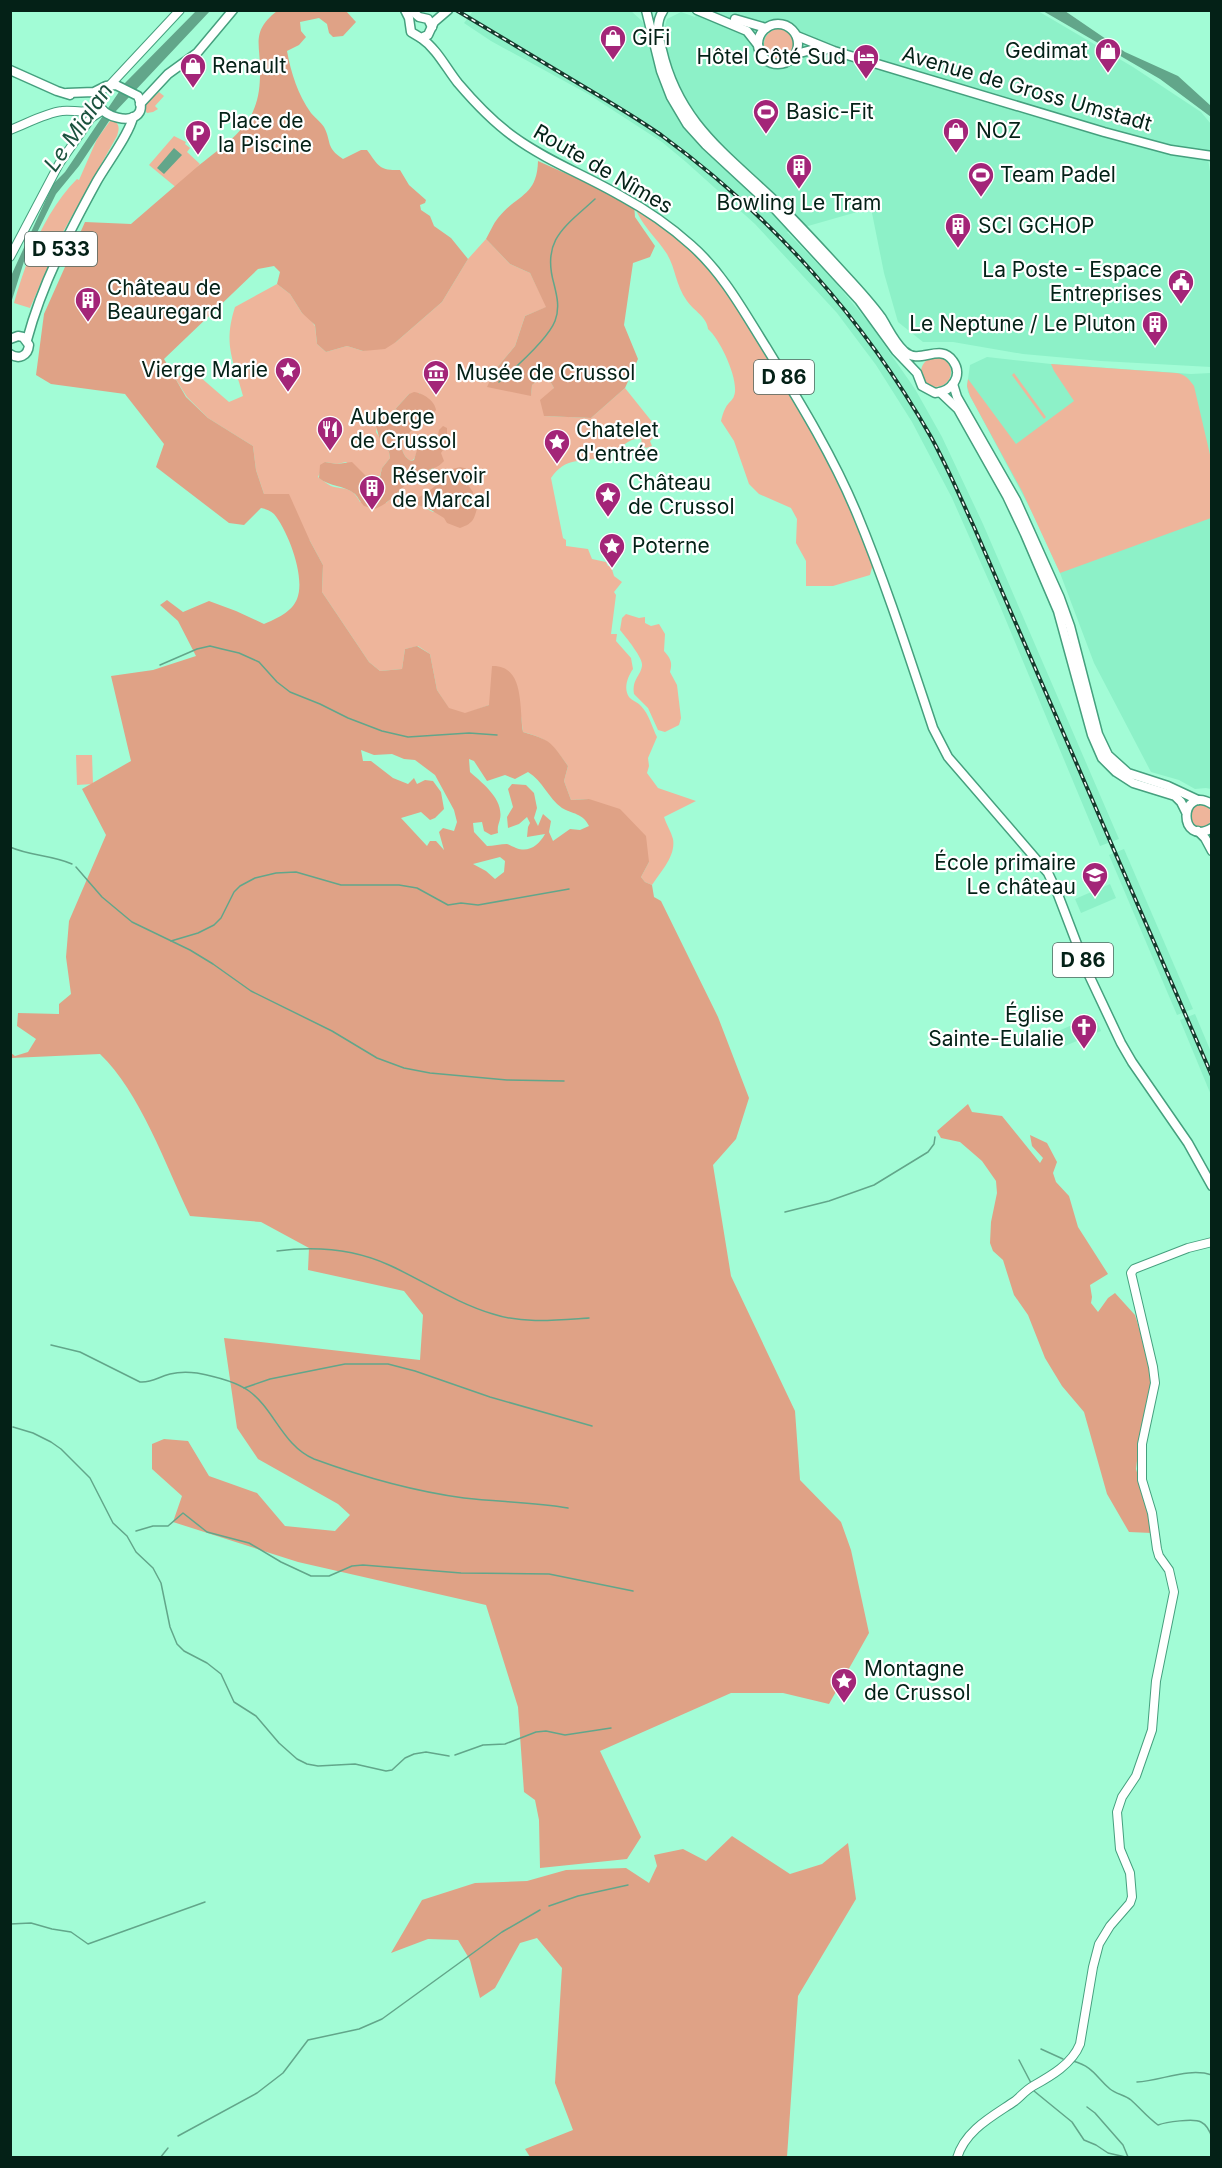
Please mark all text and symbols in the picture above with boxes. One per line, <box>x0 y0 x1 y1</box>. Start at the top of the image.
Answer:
shop icon: GiFi <box>598 23 628 61</box>
place label: GiFi <box>632 25 670 50</box>
shop icon: Gedimat <box>1093 36 1123 74</box>
place label: Gedimat <box>1005 38 1088 63</box>
street label: Avenue de Gross Umstadt <box>899 41 1155 136</box>
hotel icon: Hôtel Côté Sud <box>851 42 881 80</box>
place label: Hôtel Côté Sud <box>696 44 846 69</box>
shop icon: Renault <box>178 51 208 89</box>
place label: Renault <box>212 53 286 78</box>
water label: Le Mialan <box>38 78 118 176</box>
sports icon: Basic-Fit <box>751 97 781 135</box>
place label: Basic-Fit <box>786 99 874 124</box>
place label: Place de la Piscine <box>218 108 312 157</box>
shop icon: NOZ <box>941 116 971 154</box>
parking icon: Place de la Piscine <box>183 118 213 156</box>
place label: NOZ <box>976 118 1021 143</box>
street label: Route de Nîmes <box>529 119 677 219</box>
building icon: Bowling Le Tram <box>784 152 814 190</box>
sports icon: Team Padel <box>966 160 996 198</box>
place label: Team Padel <box>1000 162 1116 187</box>
place label: Bowling Le Tram <box>717 190 882 215</box>
building icon: SCI GCHOP <box>943 211 973 249</box>
place label: SCI GCHOP <box>978 213 1094 238</box>
road number: D 533 <box>25 232 97 266</box>
place label: La Poste - Espace Entreprises <box>982 257 1162 306</box>
public building icon: La Poste - Espace Entreprises <box>1166 267 1196 305</box>
place label: Château de Beauregard <box>107 275 222 324</box>
building icon: Château de Beauregard <box>73 285 103 323</box>
building icon: Le Neptune / Le Pluton <box>1140 309 1170 347</box>
place label: Le Neptune / Le Pluton <box>909 311 1136 336</box>
place icon: Vierge Marie <box>273 355 303 393</box>
place label: Vierge Marie <box>141 357 268 382</box>
museum icon: Musée de Crussol <box>421 358 451 396</box>
place label: Musée de Crussol <box>456 360 635 385</box>
road number: D 86 <box>754 360 814 394</box>
place label: Auberge de Crussol <box>350 404 457 453</box>
restaurant icon: Auberge de Crussol <box>315 414 345 452</box>
place label: Chatelet d'entrée <box>576 417 659 466</box>
place icon: Chatelet d'entrée <box>542 427 572 465</box>
place label: Réservoir de Marcal <box>392 463 490 512</box>
place label: Château de Crussol <box>628 470 735 519</box>
building icon: Réservoir de Marcal <box>357 473 387 511</box>
place icon: Château de Crussol <box>593 480 623 518</box>
place icon: Poterne <box>597 531 627 569</box>
place label: Poterne <box>632 533 710 558</box>
place label: École primaire Le château <box>934 849 1076 899</box>
school or university icon: École primaire Le château <box>1080 860 1110 898</box>
road number: D 86 <box>1053 943 1113 977</box>
place label: Église Sainte-Eulalie <box>928 1001 1064 1051</box>
church icon: Église Sainte-Eulalie <box>1069 1012 1099 1050</box>
place label: Montagne de Crussol <box>864 1656 971 1705</box>
place icon: Montagne de Crussol <box>829 1666 859 1704</box>

